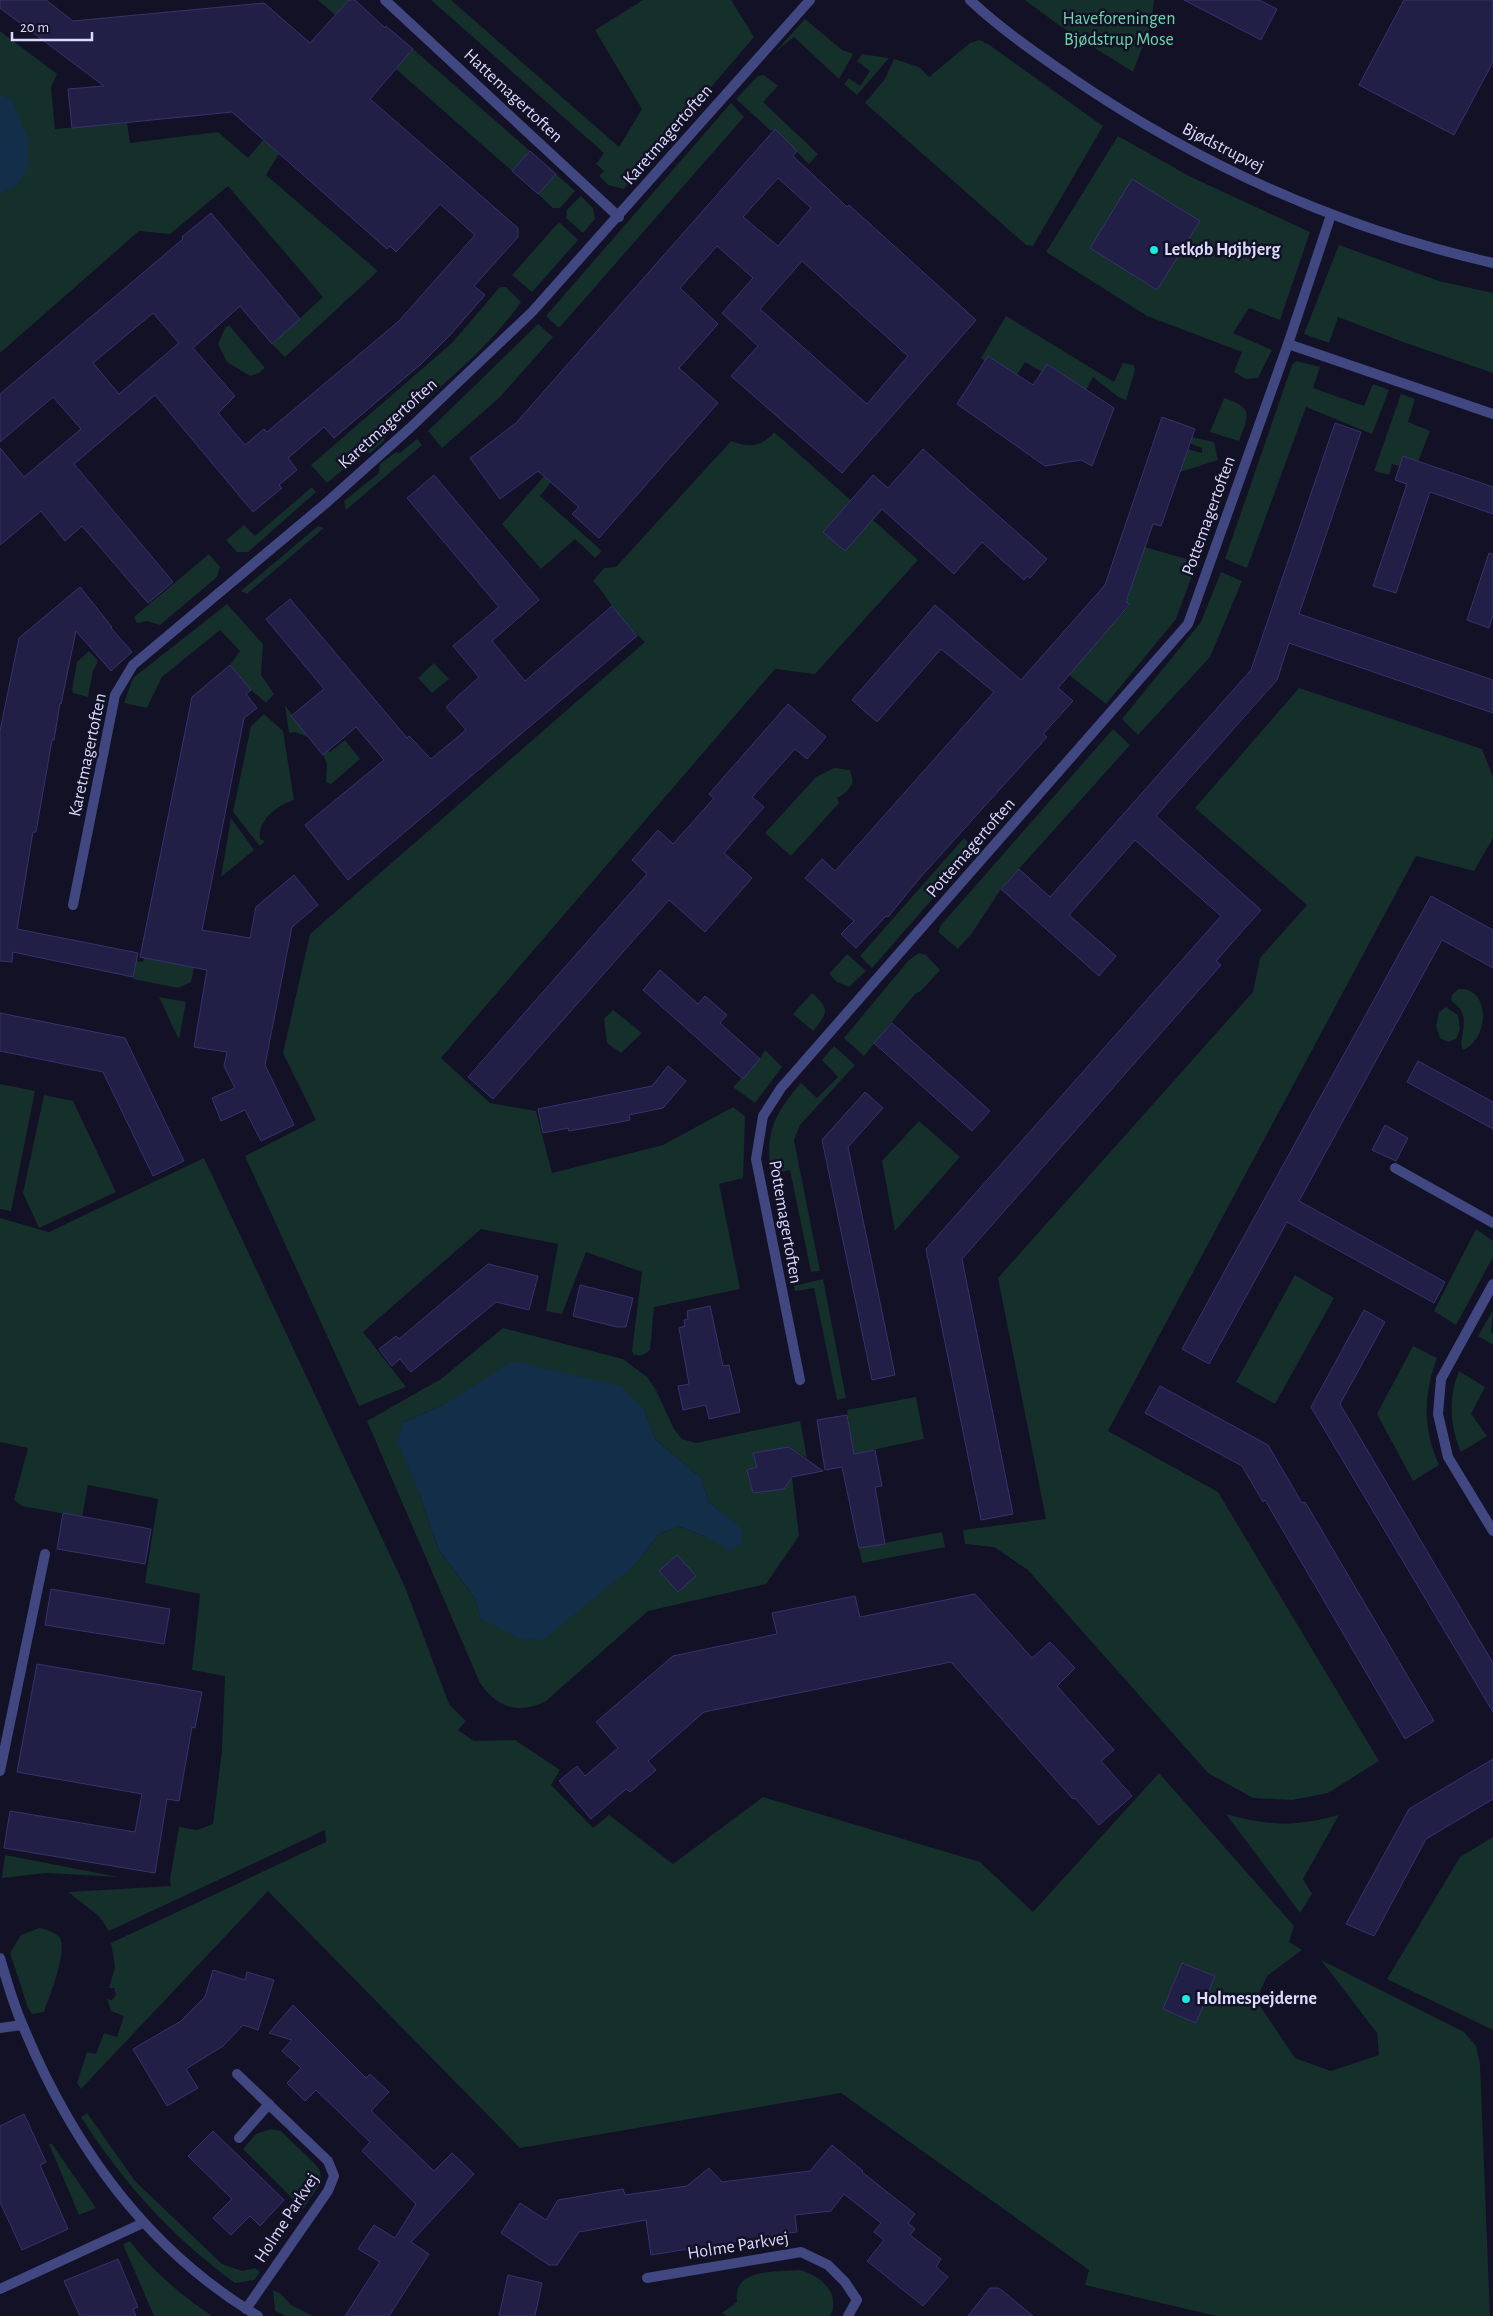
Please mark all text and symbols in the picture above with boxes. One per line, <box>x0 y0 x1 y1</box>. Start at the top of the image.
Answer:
scale bar <box>12 10 92 42</box>
park label: Haveforeningen Bjødstrup Mose <box>1063 10 1175 49</box>
text: 20 m <box>20 20 49 35</box>
street label: Hattemagertoften <box>460 46 566 146</box>
street label: Karetmagertoften <box>620 82 716 188</box>
street label: Bjødstrupvej <box>1179 120 1267 176</box>
place label: Letkøb Højbjerg <box>1164 241 1281 259</box>
marker: Letkøb Højbjerg <box>1148 244 1160 256</box>
street label: Karetmagertoften <box>335 375 441 473</box>
street label: Pottemagertoften <box>1179 454 1239 578</box>
street label: Karetmagertoften <box>66 692 110 818</box>
street label: Pottemagertoften <box>923 795 1019 901</box>
street label: Pottemagertoften <box>765 1159 805 1285</box>
place label: Holmespejderne <box>1196 1990 1317 2008</box>
marker: Holmespejderne <box>1180 1993 1192 2005</box>
street label: Holme Parkvej <box>252 2170 322 2266</box>
street label: Holme Parkvej <box>686 2229 790 2263</box>

